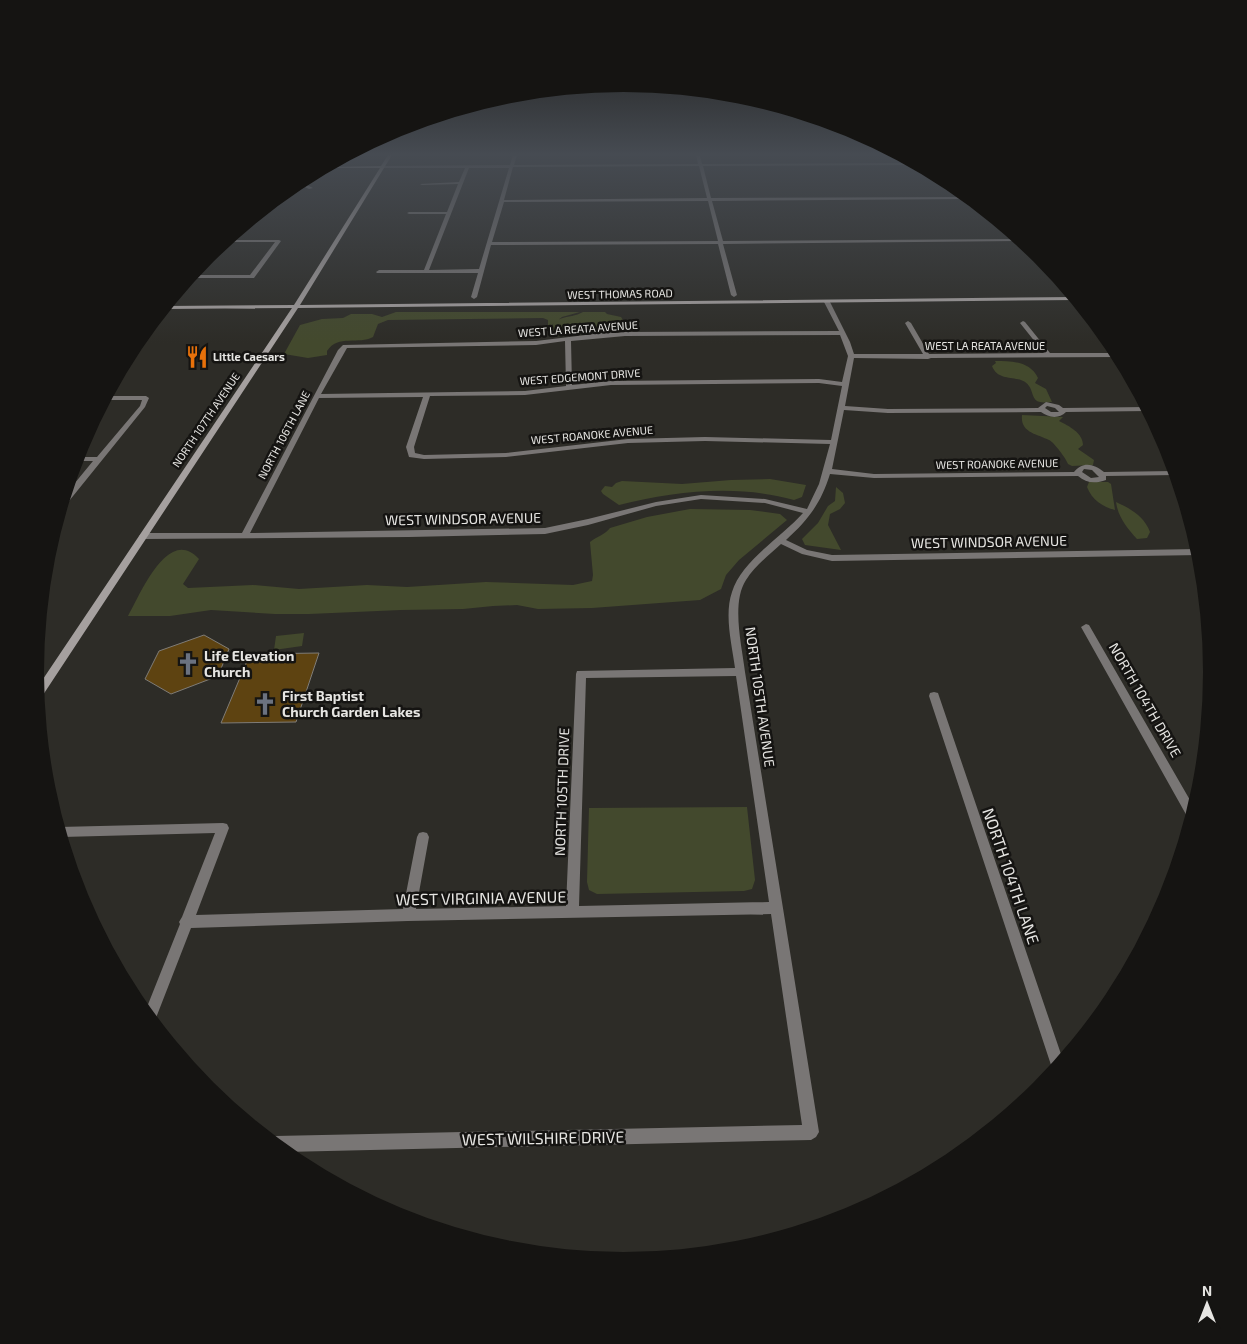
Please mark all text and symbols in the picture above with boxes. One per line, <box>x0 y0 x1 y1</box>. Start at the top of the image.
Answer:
street label: WEST THOMAS ROAD <box>567 286 673 301</box>
street label: WEST LA REATA AVENUE <box>518 318 638 339</box>
street label: WEST LA REATA AVENUE <box>925 339 1045 352</box>
restaurant icon: Little Caesars <box>184 344 210 370</box>
place label: Little Caesars <box>213 350 285 363</box>
street label: WEST EDGEMONT DRIVE <box>519 366 641 387</box>
street label: NORTH 107TH AVENUE <box>169 370 242 469</box>
street label: NORTH 106TH LANE <box>255 388 312 481</box>
street label: WEST ROANOKE AVENUE <box>530 423 654 446</box>
street label: WEST ROANOKE AVENUE <box>936 456 1058 471</box>
street label: WEST WINDSOR AVENUE <box>385 509 541 528</box>
street label: WEST WINDSOR AVENUE <box>911 532 1067 551</box>
street label: NORTH 105TH AVENUE <box>742 626 779 768</box>
street label: NORTH 104TH DRIVE <box>1106 639 1185 760</box>
place label: Life Elevation Church <box>204 647 294 680</box>
church icon: Life Elevation Church <box>175 651 201 677</box>
place label: First Baptist Church Garden Lakes <box>282 687 420 720</box>
church icon: First Baptist Church Garden Lakes <box>252 691 278 717</box>
street label: NORTH 105TH DRIVE <box>551 727 572 856</box>
street label: NORTH 104TH LANE <box>979 805 1044 947</box>
street label: WEST VIRGINIA AVENUE <box>396 887 566 908</box>
street label: WEST WILSHIRE DRIVE <box>462 1127 625 1148</box>
north arrow <box>1182 1279 1232 1329</box>
text: N <box>1202 1282 1212 1299</box>

